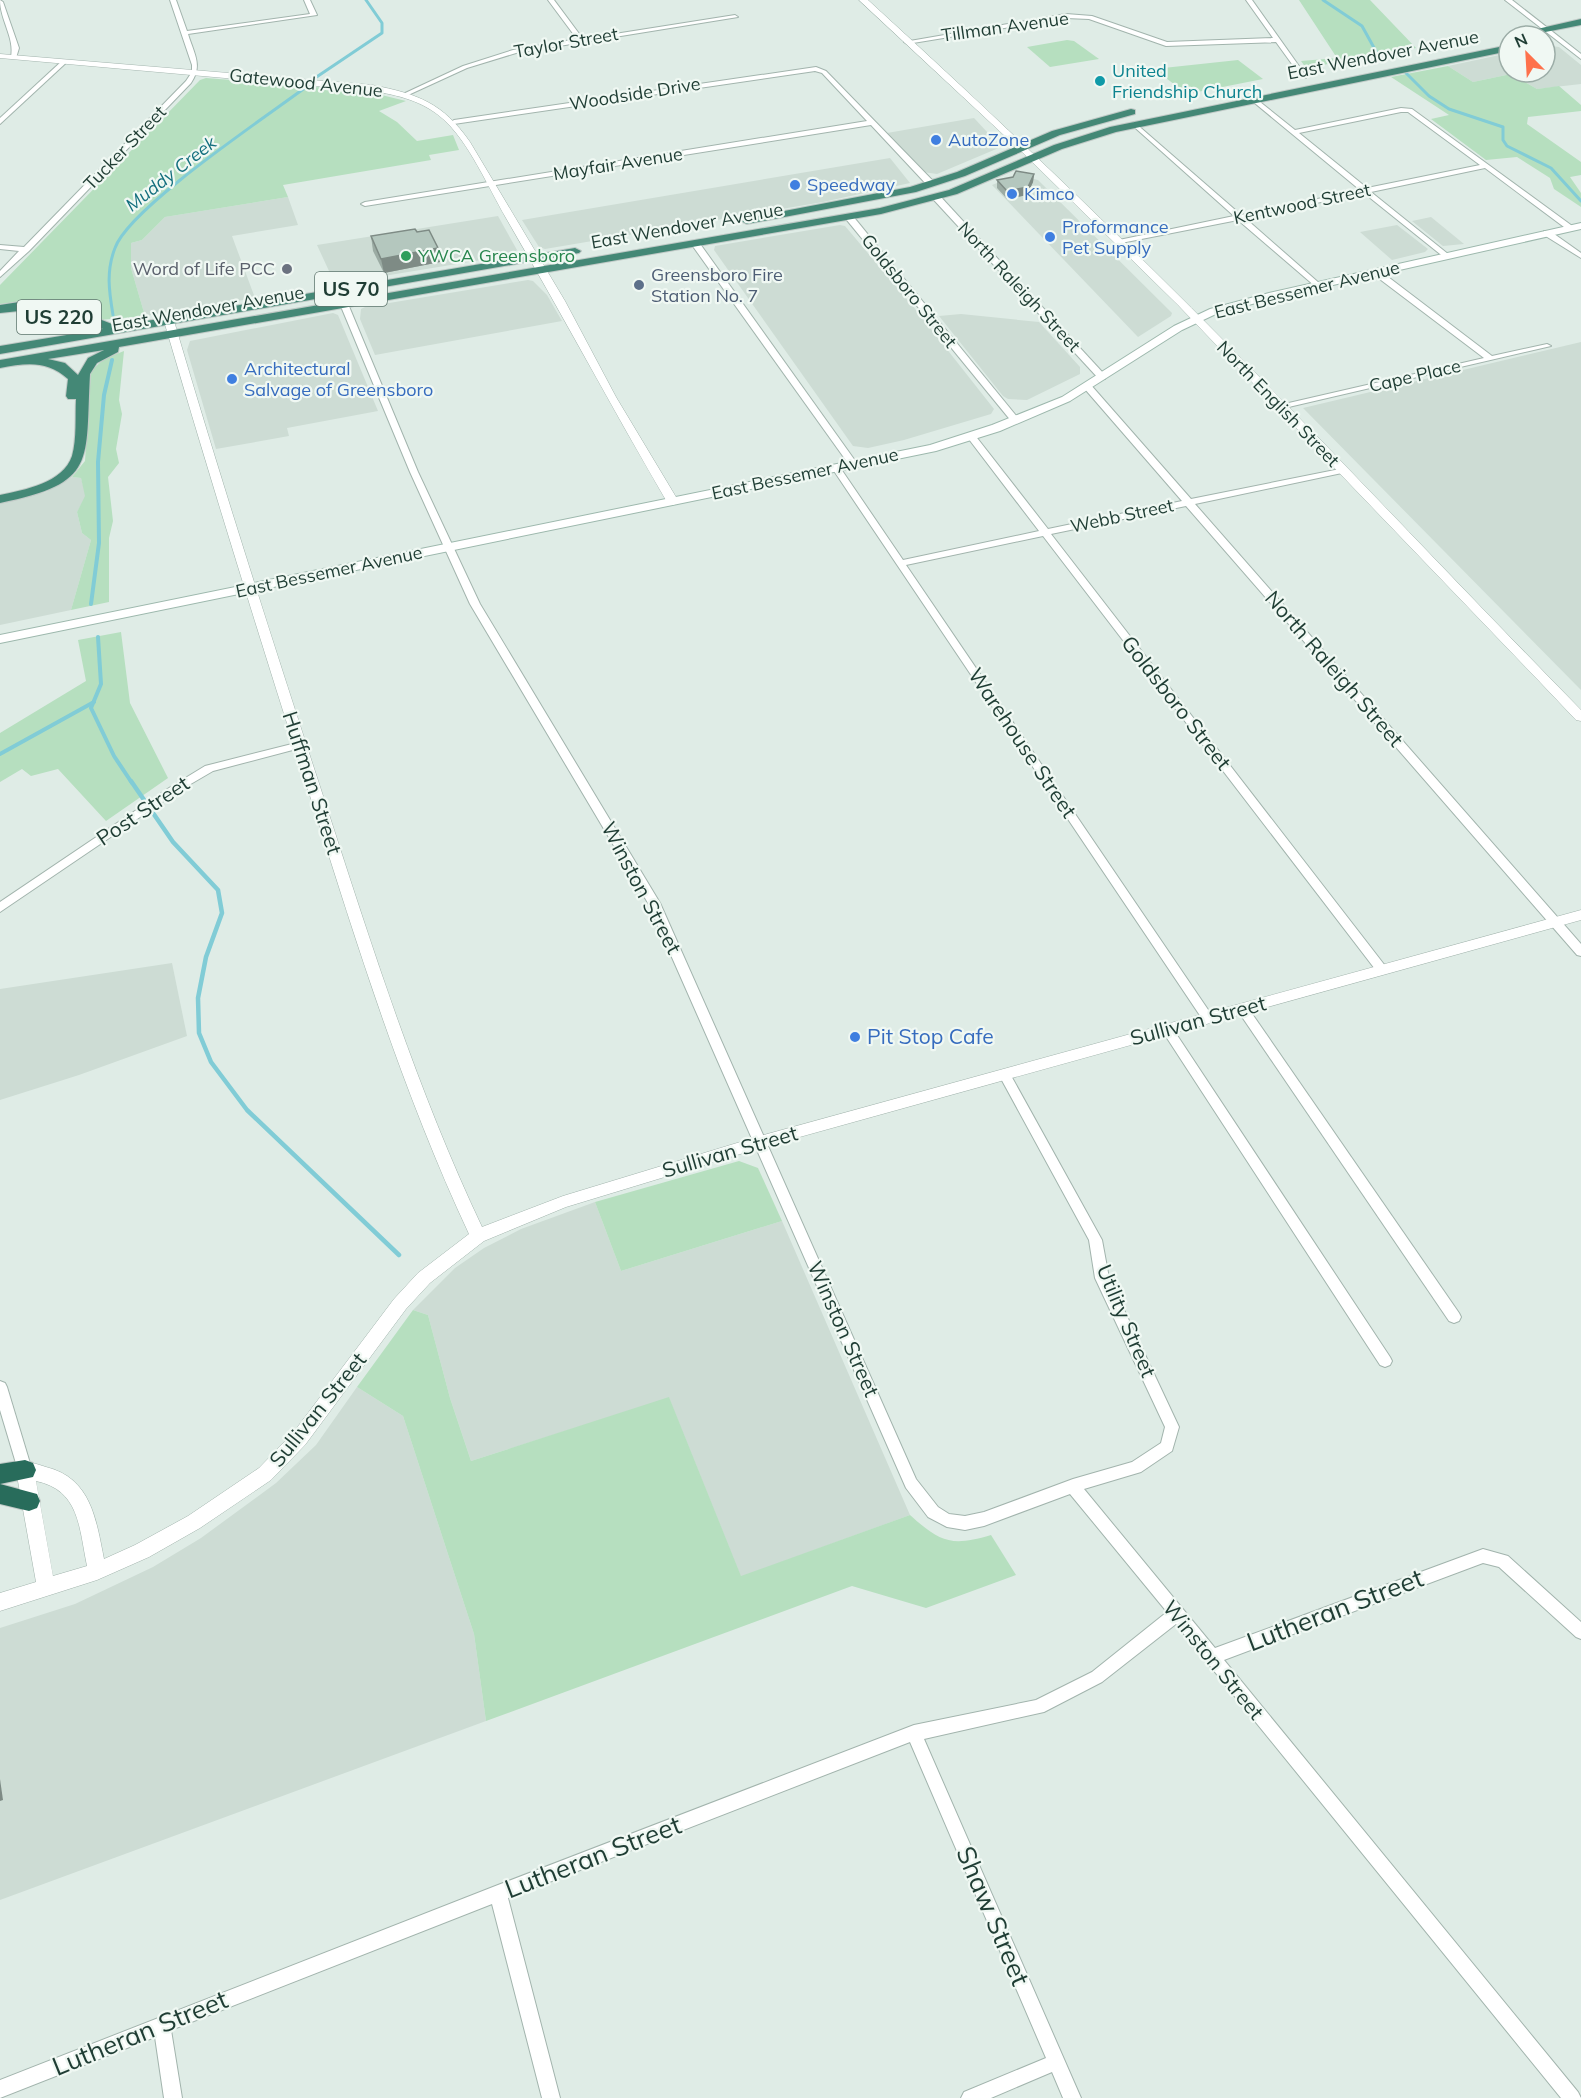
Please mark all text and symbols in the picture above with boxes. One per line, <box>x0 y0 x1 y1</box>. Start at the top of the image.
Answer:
street label: Tillman Avenue <box>940 6 1070 47</box>
street label: Taylor Street <box>512 22 620 63</box>
north arrow <box>1497 24 1557 84</box>
street label: East Wendover Avenue <box>1285 25 1481 84</box>
text: N <box>1511 29 1530 52</box>
place label: United Friendship Church <box>1112 59 1262 103</box>
street label: Gatewood Avenue <box>228 63 384 102</box>
street label: Woodside Drive <box>568 72 702 115</box>
marker: United Friendship Church <box>1093 74 1107 88</box>
street label: Tucker Street <box>79 101 171 195</box>
place label: AutoZone <box>948 128 1029 151</box>
water label: Muddy Creek <box>121 130 221 216</box>
marker: AutoZone <box>929 133 943 147</box>
street label: Mayfair Avenue <box>552 142 684 185</box>
place label: Speedway <box>807 173 896 196</box>
marker: Speedway <box>788 178 802 192</box>
street label: Kentwood Street <box>1231 178 1372 229</box>
place label: Kimco <box>1024 182 1075 205</box>
marker: Kimco <box>1005 187 1019 201</box>
street label: East Wendover Avenue <box>589 197 785 254</box>
place label: Proformance Pet Supply <box>1062 215 1168 259</box>
street label: North Raleigh Street <box>953 217 1086 357</box>
street label: Goldsboro Street <box>856 229 962 352</box>
marker: Proformance Pet Supply <box>1043 230 1057 244</box>
place label: YWCA Greensboro <box>417 244 575 267</box>
marker: YWCA Greensboro <box>399 249 413 263</box>
street label: East Bessemer Avenue <box>1212 255 1402 324</box>
place label: Word of Life PCC <box>133 257 275 280</box>
marker: Word of Life PCC <box>280 262 294 276</box>
place label: Greensboro Fire Station No. 7 <box>651 263 783 307</box>
road number: US 70 <box>315 272 387 306</box>
marker: Greensboro Fire Station No. 7 <box>632 278 646 292</box>
street label: East Wendover Avenue <box>110 280 306 337</box>
road number: US 220 <box>17 300 101 334</box>
street label: North English Street <box>1212 336 1345 472</box>
street label: Cape Place <box>1367 354 1463 397</box>
place label: Architectural Salvage of Greensboro <box>244 357 433 401</box>
marker: Architectural Salvage of Greensboro <box>225 372 239 386</box>
street label: East Bessemer Avenue <box>709 442 900 505</box>
street label: Webb Street <box>1068 493 1176 538</box>
street label: East Bessemer Avenue <box>233 540 424 603</box>
street label: North Raleigh Street <box>1260 585 1410 752</box>
street label: Goldsboro Street <box>1116 630 1237 775</box>
street label: Warehouse Street <box>963 662 1083 822</box>
street label: Huffman Street <box>278 708 348 858</box>
street label: Post Street <box>91 770 194 851</box>
street label: Winston Street <box>596 817 688 958</box>
street label: Sullivan Street <box>1127 989 1269 1051</box>
place label: Pit Stop Cafe <box>867 1023 994 1049</box>
marker: Pit Stop Cafe <box>848 1030 862 1044</box>
street label: Sullivan Street <box>659 1119 800 1183</box>
street label: Winston Street <box>802 1257 885 1401</box>
street label: Utility Street <box>1092 1260 1162 1381</box>
street label: Sullivan Street <box>263 1347 371 1472</box>
street label: Lutheran Street <box>1242 1561 1428 1658</box>
street label: Winston Street <box>1158 1594 1270 1724</box>
street label: Lutheran Street <box>500 1808 686 1905</box>
street label: Shaw Street <box>949 1841 1038 1990</box>
street label: Lutheran Street <box>47 1982 232 2083</box>

